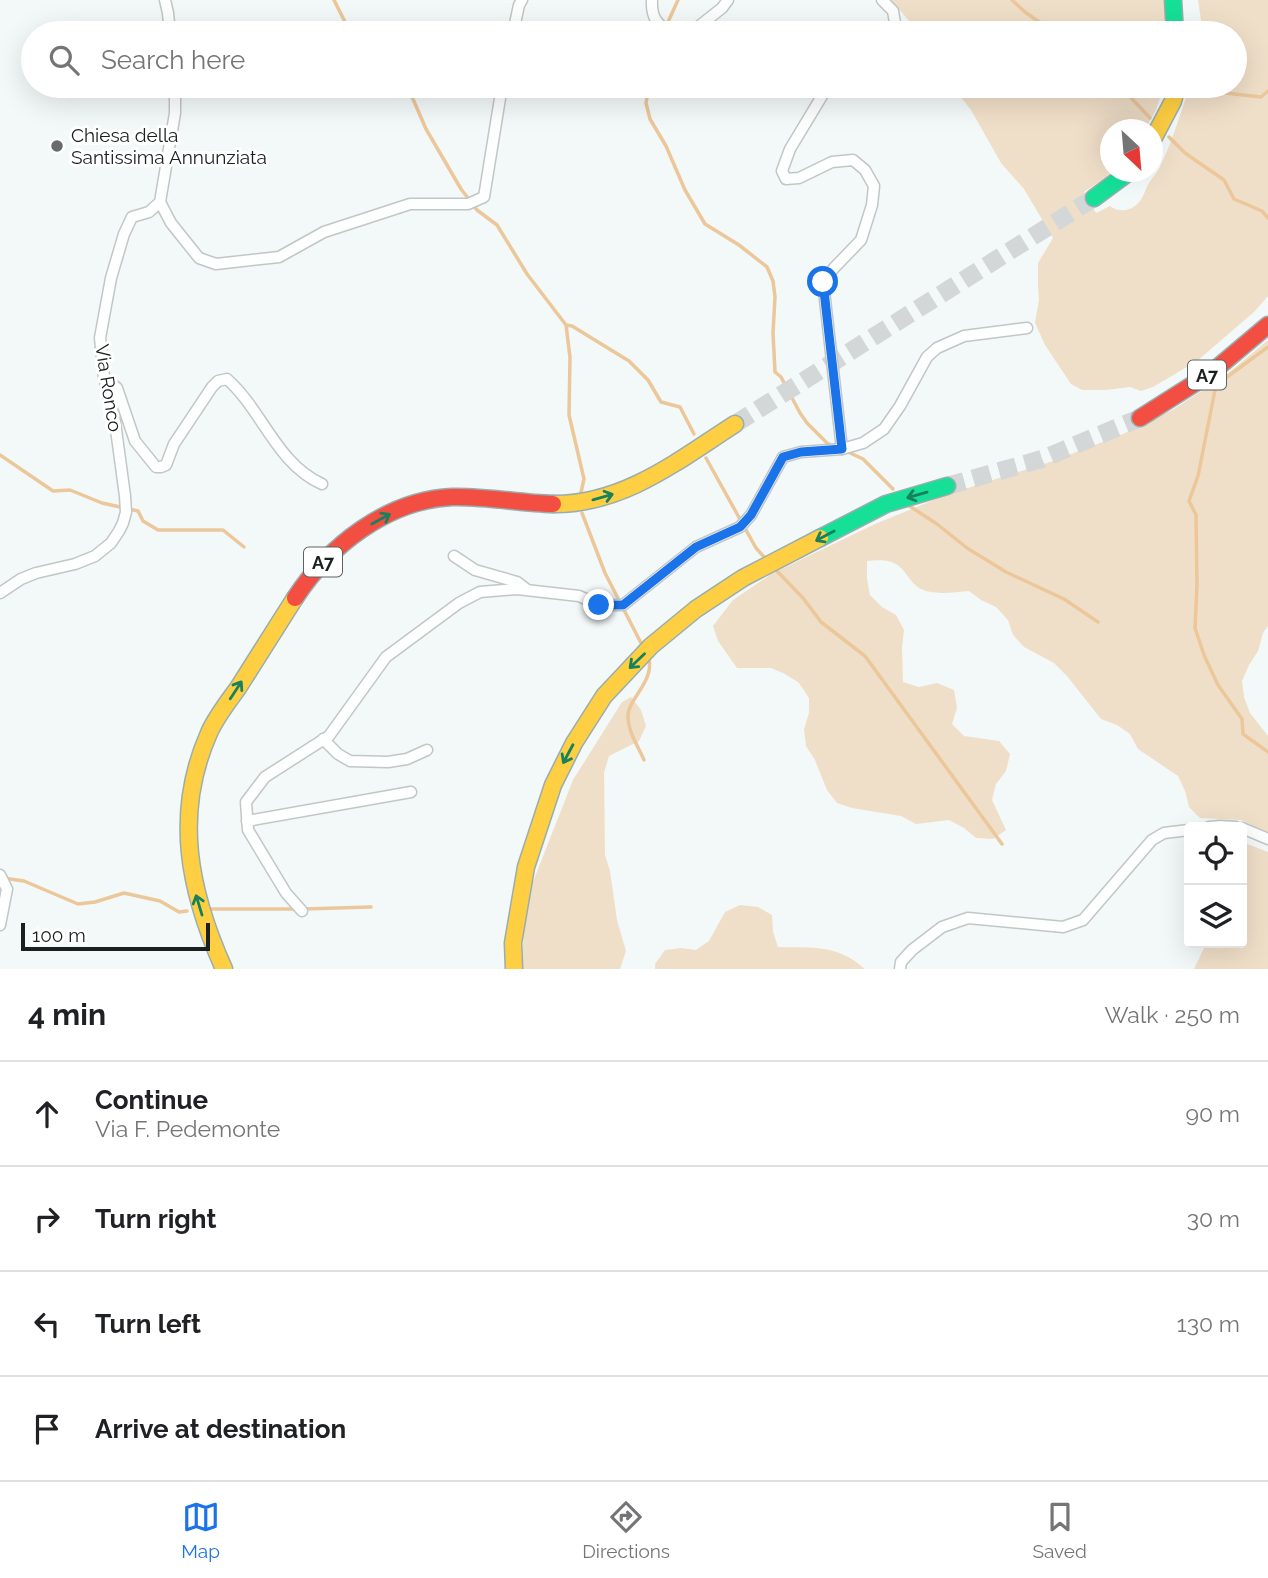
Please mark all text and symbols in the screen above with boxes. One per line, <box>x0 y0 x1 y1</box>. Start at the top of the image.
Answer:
search box <box>21 21 1247 98</box>
icon: search <box>45 41 83 79</box>
text: Search here <box>101 45 245 75</box>
north arrow <box>1100 119 1163 182</box>
place label: Chiesa della Santissima Annunziata <box>71 124 267 168</box>
marker: Chiesa della Santissima Annunziata <box>49 138 65 154</box>
route start <box>807 266 838 297</box>
street label: Via Ronco <box>91 343 127 433</box>
road number: A7 <box>1188 360 1226 390</box>
one-way arrow <box>591 490 614 503</box>
one-way arrow <box>906 490 928 503</box>
one-way arrow <box>370 511 390 525</box>
one-way arrow <box>816 529 836 543</box>
road number: A7 <box>304 548 342 576</box>
route end <box>583 589 614 620</box>
one-way arrow <box>629 652 646 669</box>
one-way arrow <box>229 681 244 700</box>
one-way arrow <box>561 743 575 764</box>
map controls <box>1184 822 1247 948</box>
button: locate <box>1184 822 1247 885</box>
button: layers <box>1184 885 1247 948</box>
one-way arrow <box>192 895 204 917</box>
scale bar <box>21 920 210 952</box>
text: 100 m <box>32 924 86 946</box>
text: 4 min <box>28 997 106 1032</box>
text: Walk · 250 m <box>1105 1001 1240 1028</box>
text: Continue <box>95 1085 208 1115</box>
icon: ahead <box>28 1095 66 1133</box>
text: 90 m <box>1185 1100 1240 1127</box>
text: Via F. Pedemonte <box>95 1115 280 1142</box>
icon: right <box>28 1200 66 1238</box>
text: Turn right <box>95 1204 216 1234</box>
text: 30 m <box>1187 1205 1240 1232</box>
icon: left <box>28 1305 66 1343</box>
text: Turn left <box>95 1309 201 1339</box>
text: 130 m <box>1177 1310 1240 1337</box>
icon: arrive <box>28 1410 66 1448</box>
text: Arrive at destination <box>95 1414 346 1444</box>
tab: Map <box>181 1498 220 1562</box>
tab: Directions <box>582 1498 670 1562</box>
tab: Saved <box>1032 1498 1087 1562</box>

